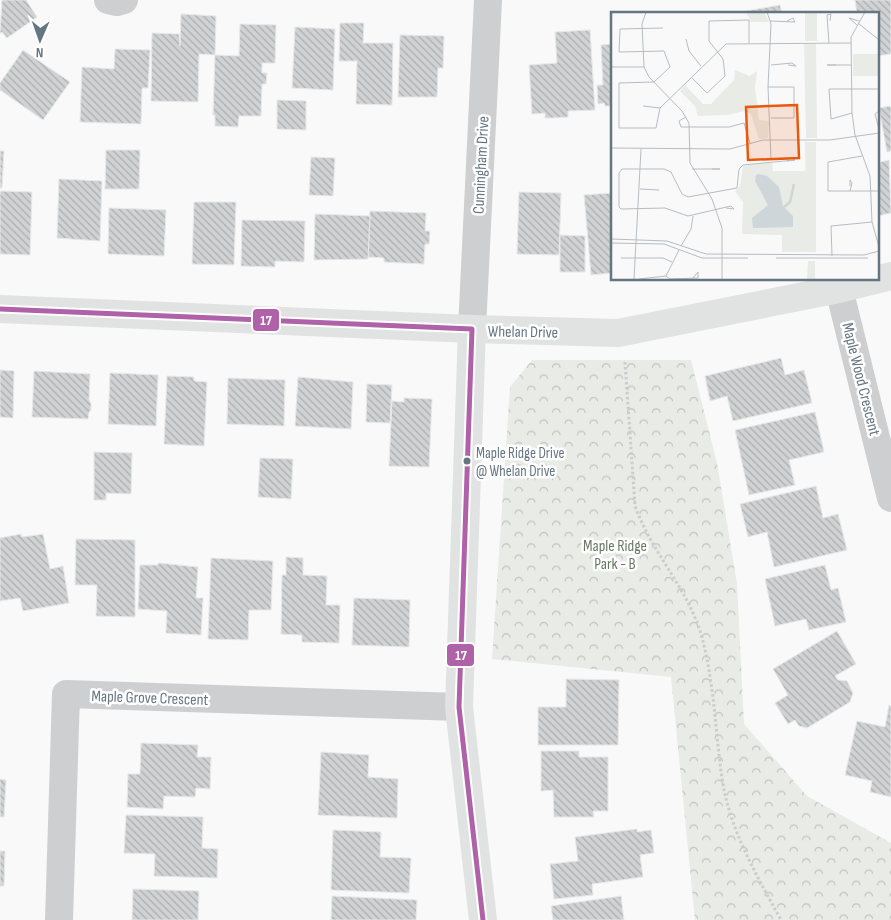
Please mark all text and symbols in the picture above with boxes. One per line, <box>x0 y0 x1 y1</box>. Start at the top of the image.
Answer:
inset map <box>611 12 878 280</box>
north arrow <box>15 15 65 65</box>
text: N <box>36 44 44 61</box>
street label: Cunningham Drive <box>469 116 494 215</box>
line badge: 17 <box>252 308 280 332</box>
text: 17 <box>260 312 273 329</box>
street label: Maple Wood Crescent <box>837 321 884 438</box>
street label: Whelan Drive <box>488 322 558 343</box>
place label: Maple Ridge Drive @ Whelan Drive <box>476 444 565 481</box>
marker: Maple Ridge Drive @ Whelan Drive <box>462 456 472 466</box>
park label: Maple Ridge Park - B <box>583 537 647 574</box>
line badge: 17 <box>446 643 475 667</box>
text: 17 <box>455 647 468 664</box>
street label: Maple Grove Crescent <box>91 687 209 710</box>

